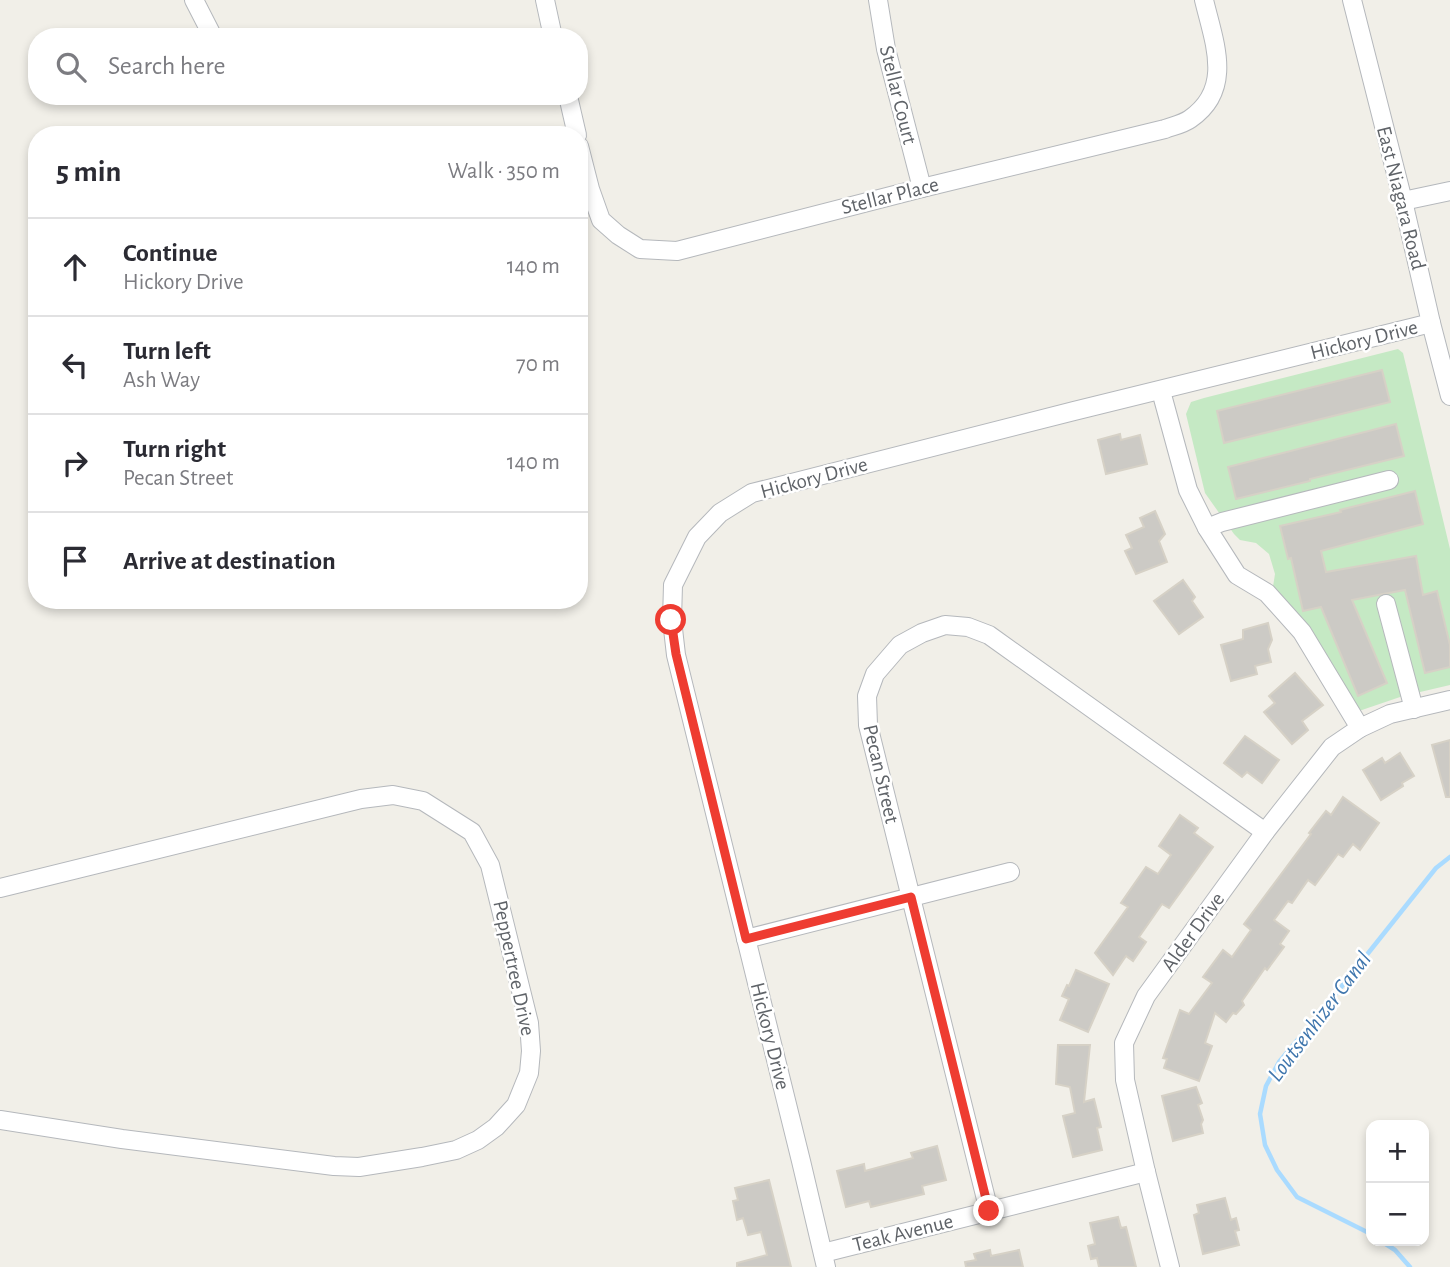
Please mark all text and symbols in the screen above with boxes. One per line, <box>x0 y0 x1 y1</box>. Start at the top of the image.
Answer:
search box <box>28 28 588 105</box>
street label: Stellar Court <box>876 44 920 147</box>
icon: search <box>52 48 90 86</box>
text: Search here <box>108 53 226 79</box>
street label: East Niagara Road <box>1373 124 1429 272</box>
text: 5 min <box>56 157 121 187</box>
text: Walk · 350 m <box>448 160 560 183</box>
street label: Stellar Place <box>839 174 941 218</box>
text: Continue <box>123 240 218 266</box>
icon: ahead <box>56 248 94 286</box>
text: 140 m <box>507 255 560 278</box>
text: Hickory Drive <box>123 271 244 294</box>
street label: Hickory Drive <box>1308 317 1420 363</box>
text: Turn left <box>123 338 211 364</box>
icon: left <box>56 346 94 384</box>
text: 70 m <box>516 353 560 376</box>
text: Ash Way <box>123 369 200 392</box>
text: Turn right <box>123 436 226 462</box>
icon: right <box>56 444 94 482</box>
text: 140 m <box>507 451 560 474</box>
street label: Hickory Drive <box>758 454 870 502</box>
text: Pecan Street <box>123 467 233 490</box>
icon: arrive <box>56 542 94 580</box>
text: Arrive at destination <box>123 548 336 574</box>
route start <box>655 604 686 635</box>
street label: Pecan Street <box>859 723 903 826</box>
street label: Alder Drive <box>1158 889 1228 975</box>
street label: Peppertree Drive <box>489 899 539 1037</box>
water label: Loutsenhizer Canal <box>1264 948 1376 1086</box>
street label: Hickory Drive <box>747 980 793 1092</box>
map controls <box>1366 1120 1429 1246</box>
button: + <box>1366 1120 1429 1183</box>
button: − <box>1366 1183 1429 1246</box>
route end <box>973 1195 1004 1226</box>
street label: Teak Avenue <box>851 1210 955 1256</box>

